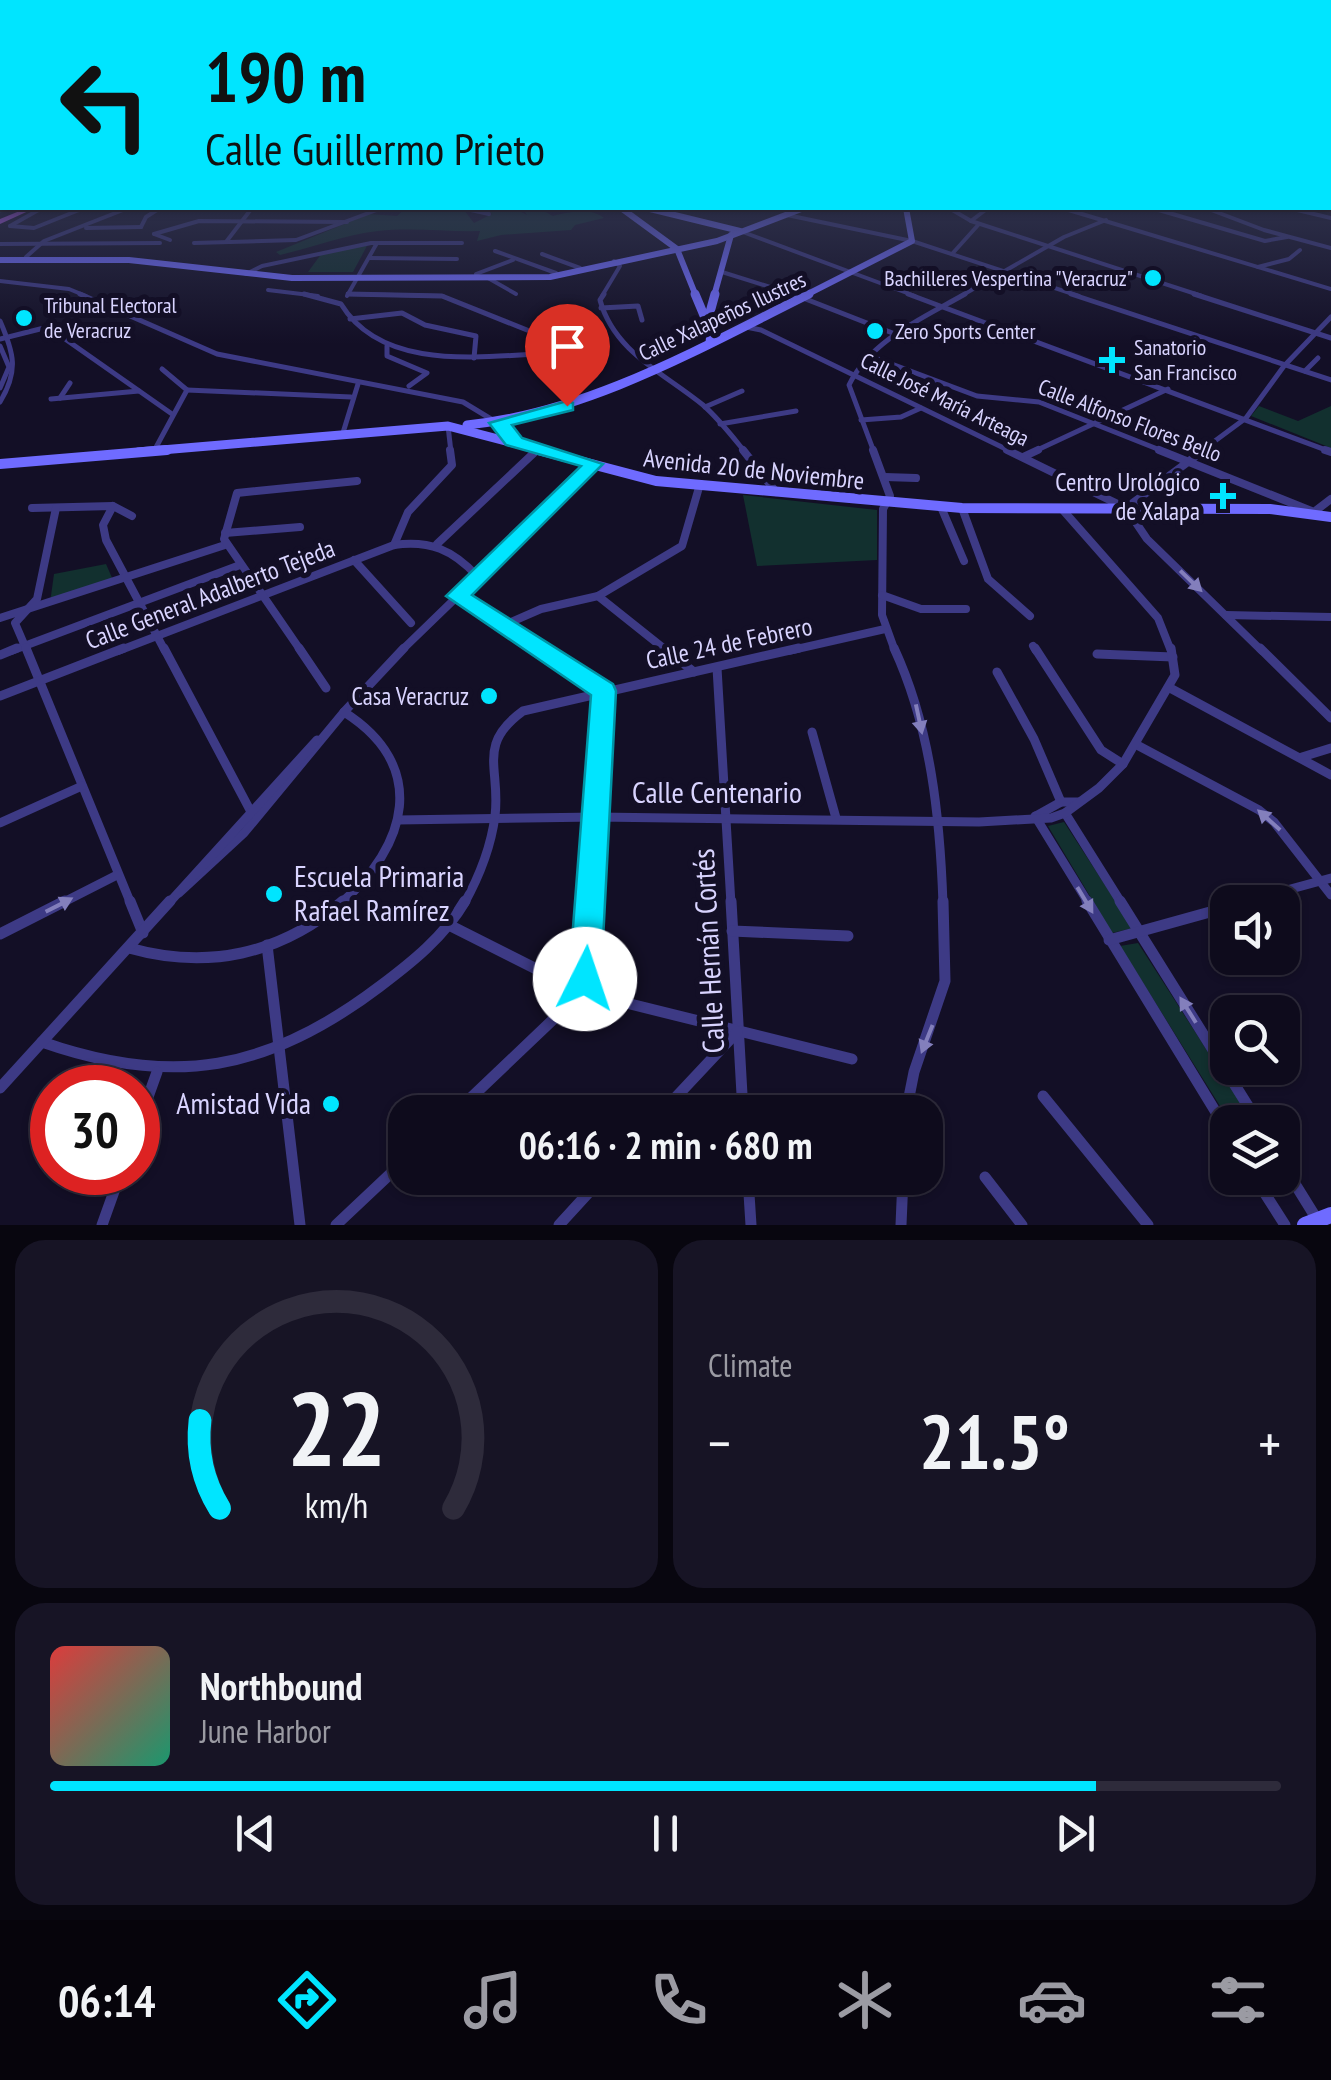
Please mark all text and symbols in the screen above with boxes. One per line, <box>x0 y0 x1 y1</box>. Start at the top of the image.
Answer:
text: 190 m <box>205 31 366 121</box>
icon: left <box>40 40 170 170</box>
text: Calle Guillermo Prieto <box>205 119 545 177</box>
place label: Bachilleres Vespertina "Veracruz" <box>884 264 1133 292</box>
street label: Calle Xalapeños Ilustres <box>634 265 810 367</box>
marker: Bachilleres Vespertina "Veracruz" <box>1142 267 1164 289</box>
place label: Tribunal Electoral de Veracruz <box>44 291 178 344</box>
pin <box>525 304 610 407</box>
marker: Tribunal Electoral de Veracruz <box>13 307 35 329</box>
place label: Zero Sports Center <box>895 317 1035 345</box>
icon: arrive <box>540 319 595 374</box>
marker: Zero Sports Center <box>864 320 886 342</box>
place label: Sanatorio San Francisco <box>1134 333 1237 386</box>
street label: Calle José María Arteaga <box>856 346 1034 452</box>
marker: Sanatorio San Francisco <box>1099 347 1125 373</box>
street label: Calle Alfonso Flores Bello <box>1034 372 1226 468</box>
street label: Avenida 20 de Noviembre <box>642 442 866 496</box>
place label: Centro Urológico de Xalapa <box>1055 466 1200 527</box>
marker: Centro Urológico de Xalapa <box>1210 483 1236 509</box>
street label: Calle General Adalberto Tejeda <box>81 532 339 656</box>
one-way arrow <box>1178 569 1202 592</box>
street label: Calle 24 de Febrero <box>643 610 815 676</box>
place label: Casa Veracruz <box>352 680 469 712</box>
marker: Casa Veracruz <box>478 685 500 707</box>
one-way arrow <box>912 704 928 735</box>
street label: Calle Centenario <box>632 772 802 811</box>
one-way arrow <box>1257 809 1281 832</box>
street label: Calle Hernán Cortés <box>683 848 732 1054</box>
place label: Escuela Primaria Rafael Ramírez <box>294 856 464 929</box>
marker: Escuela Primaria Rafael Ramírez <box>263 883 285 905</box>
map controls <box>1210 885 1300 1195</box>
button: sound <box>1210 885 1300 975</box>
one-way arrow <box>1076 886 1093 914</box>
one-way arrow <box>44 897 73 914</box>
position arrow <box>533 927 637 1031</box>
button: search <box>1210 995 1300 1085</box>
one-way arrow <box>1180 996 1197 1024</box>
one-way arrow <box>918 1024 934 1054</box>
speed limit sign: 30 <box>30 1065 160 1195</box>
place label: Amistad Vida <box>176 1083 311 1122</box>
marker: Amistad Vida <box>320 1093 342 1115</box>
button: layers <box>1210 1105 1300 1195</box>
text: 06:16 · 2 min · 680 m <box>519 1120 812 1169</box>
text: Climate <box>708 1344 792 1386</box>
text: 22 <box>287 1360 386 1495</box>
text: 21.5° <box>919 1393 1070 1490</box>
text: − <box>708 1407 731 1478</box>
text: + <box>1258 1407 1281 1478</box>
text: km/h <box>305 1482 368 1528</box>
text: Northbound <box>200 1661 362 1710</box>
text: June Harbor <box>200 1710 331 1752</box>
icon: previous <box>228 1806 283 1861</box>
icon: pause <box>638 1806 693 1861</box>
icon: next <box>1048 1806 1103 1861</box>
icon: directions <box>272 1965 342 2035</box>
icon: music <box>458 1965 528 2035</box>
icon: phone <box>644 1965 714 2035</box>
icon: climate <box>830 1965 900 2035</box>
icon: car <box>1017 1965 1087 2035</box>
icon: filters <box>1203 1965 1273 2035</box>
text: 06:14 <box>58 1971 155 2029</box>

